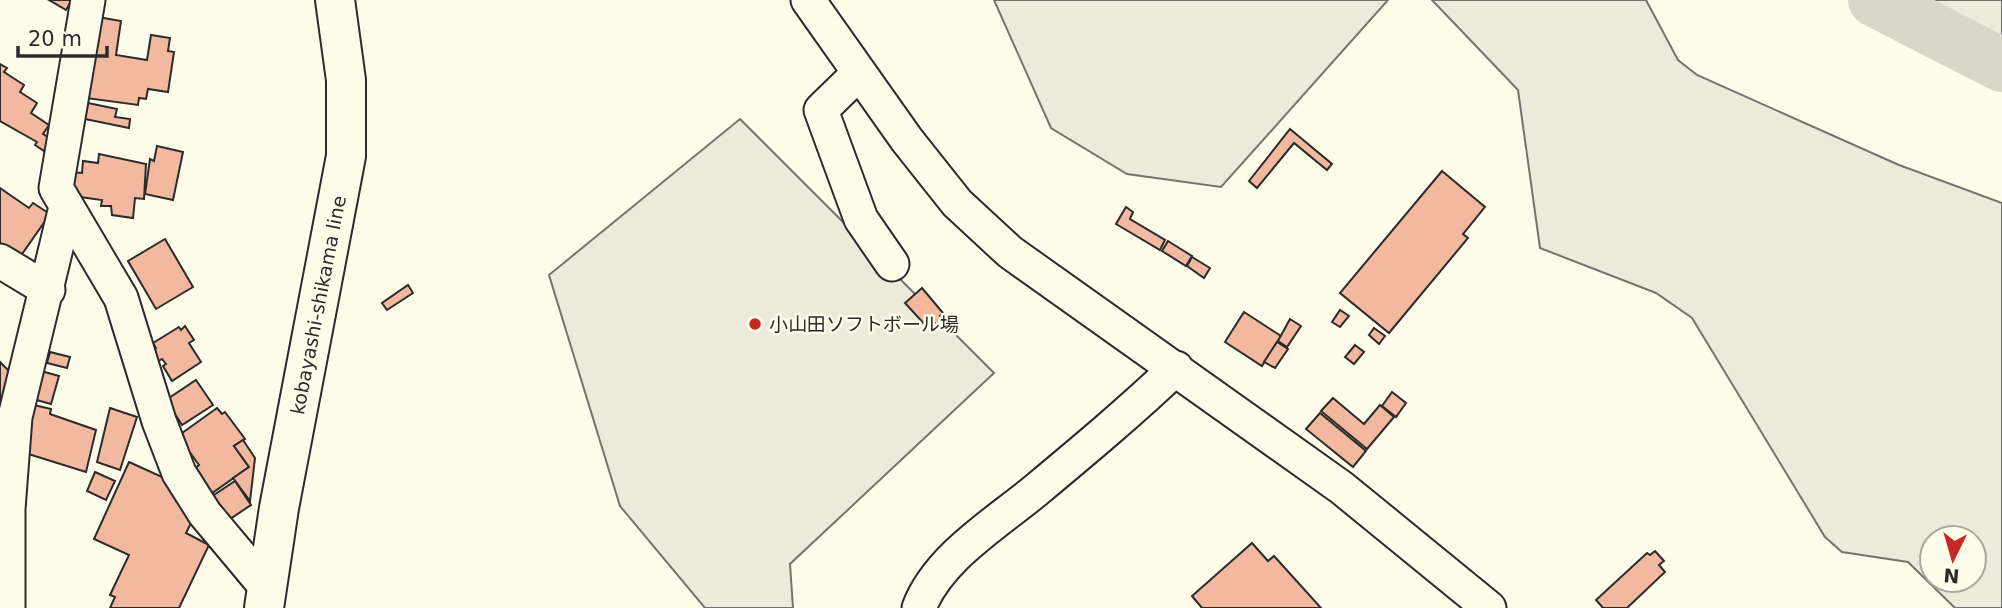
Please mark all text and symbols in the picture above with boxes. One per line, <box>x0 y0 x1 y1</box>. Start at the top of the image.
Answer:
scale bar <box>18 14 107 58</box>
text: 20 m <box>28 27 82 51</box>
street label: kobayashi-shikama line <box>286 194 350 416</box>
place label: 小山田ソフトボール場 <box>769 313 959 335</box>
marker: 小山田ソフトボール場 <box>747 316 763 332</box>
north arrow <box>1918 524 1988 594</box>
text: N <box>1943 564 1960 588</box>

